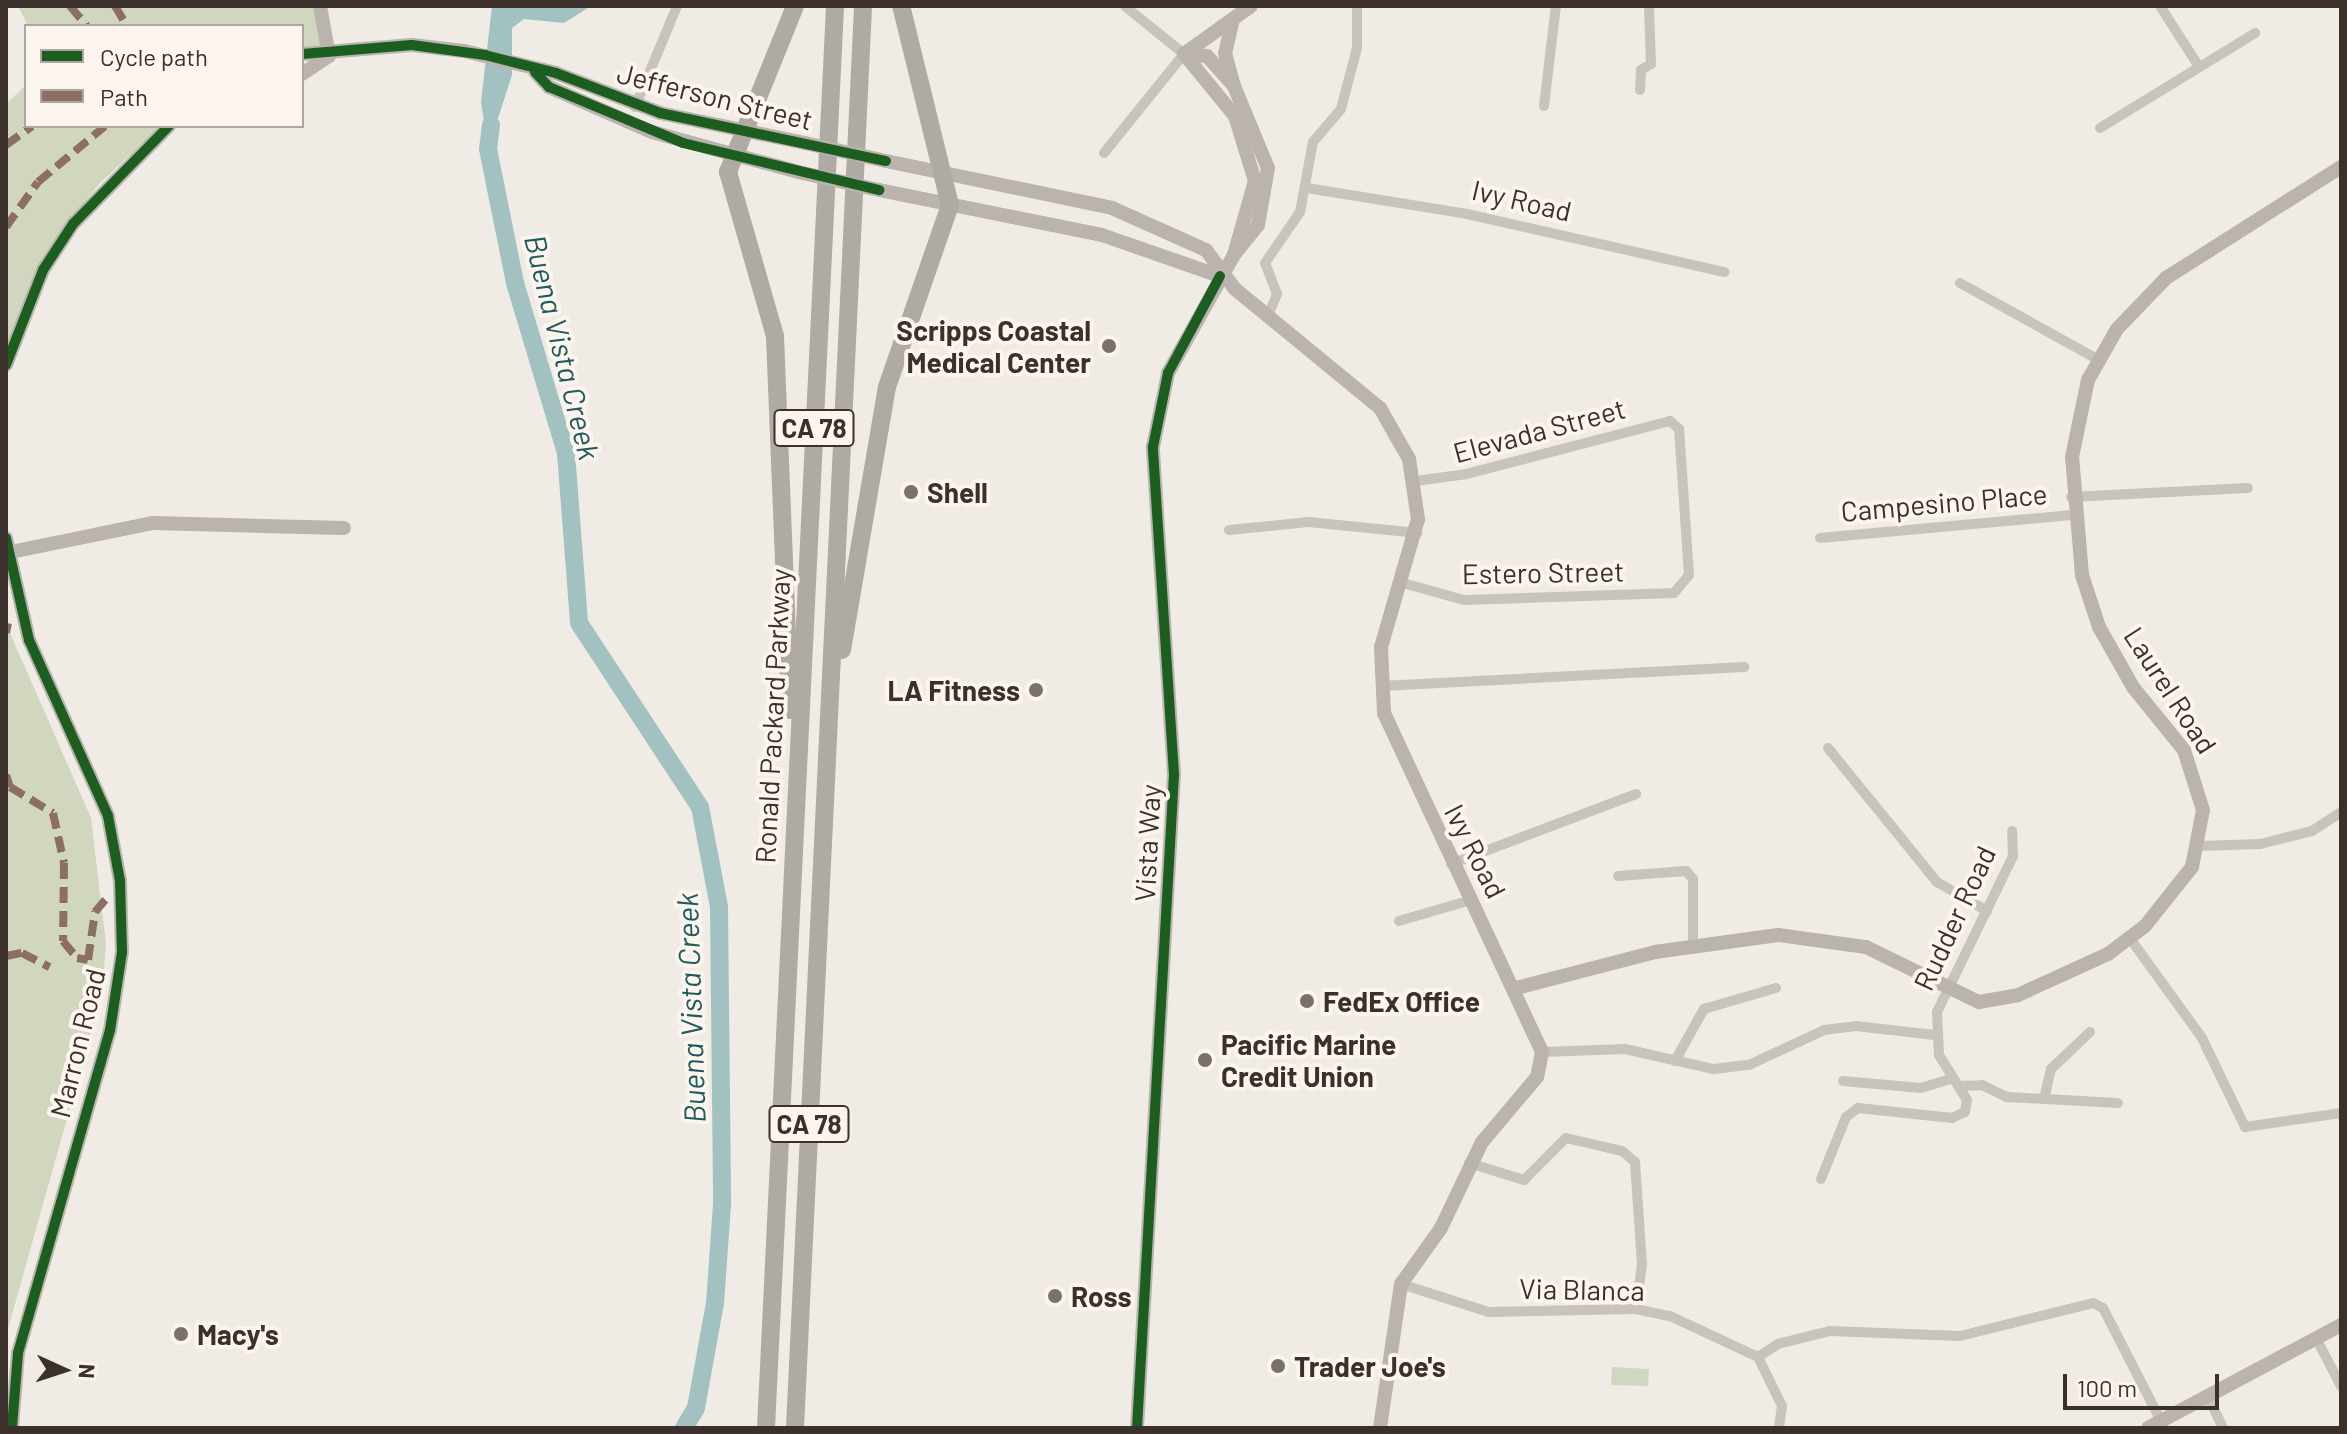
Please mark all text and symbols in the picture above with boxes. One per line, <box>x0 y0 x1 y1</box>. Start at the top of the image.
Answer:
legend <box>24 24 304 128</box>
text: Cycle path <box>100 42 208 71</box>
street label: Jefferson Street <box>614 55 816 137</box>
text: Path <box>100 82 148 111</box>
street label: Ivy Road <box>1469 172 1575 228</box>
water label: Buena Vista Creek <box>518 231 608 463</box>
place label: Scripps Coastal Medical Center <box>896 313 1091 379</box>
marker: Scripps Coastal Medical Center <box>1098 335 1120 357</box>
street label: Elevada Street <box>1449 391 1629 469</box>
road number: CA 78 <box>772 406 856 450</box>
place label: Shell <box>927 475 988 509</box>
street label: Campesino Place <box>1839 476 2049 528</box>
marker: Shell <box>902 483 920 501</box>
street label: Estero Street <box>1462 554 1624 590</box>
street label: Ronald Packard Parkway <box>747 568 797 864</box>
street label: Laurel Road <box>2118 620 2224 760</box>
place label: LA Fitness <box>887 673 1020 707</box>
marker: LA Fitness <box>1027 681 1045 699</box>
street label: Vista Way <box>1127 783 1167 903</box>
street label: Ivy Road <box>1438 798 1514 904</box>
street label: Rudder Road <box>1906 841 2002 995</box>
water label: Buena Vista Creek <box>668 892 712 1124</box>
street label: Marron Road <box>42 965 112 1121</box>
place label: FedEx Office <box>1323 984 1480 1018</box>
marker: FedEx Office <box>1298 992 1316 1010</box>
place label: Pacific Marine Credit Union <box>1221 1027 1396 1093</box>
marker: Pacific Marine Credit Union <box>1196 1051 1214 1069</box>
road number: CA 78 <box>767 1102 851 1146</box>
street label: Via Blanca <box>1519 1271 1645 1307</box>
place label: Ross <box>1071 1279 1132 1313</box>
marker: Ross <box>1046 1287 1064 1305</box>
place label: Macy's <box>197 1317 279 1351</box>
marker: Macy's <box>172 1325 190 1343</box>
north arrow <box>24 1330 104 1410</box>
place label: Trader Joe's <box>1294 1349 1446 1383</box>
marker: Trader Joe's <box>1269 1357 1287 1375</box>
scale bar <box>2067 1358 2223 1408</box>
text: N <box>75 1363 101 1379</box>
text: 100 m <box>2077 1373 2137 1402</box>

